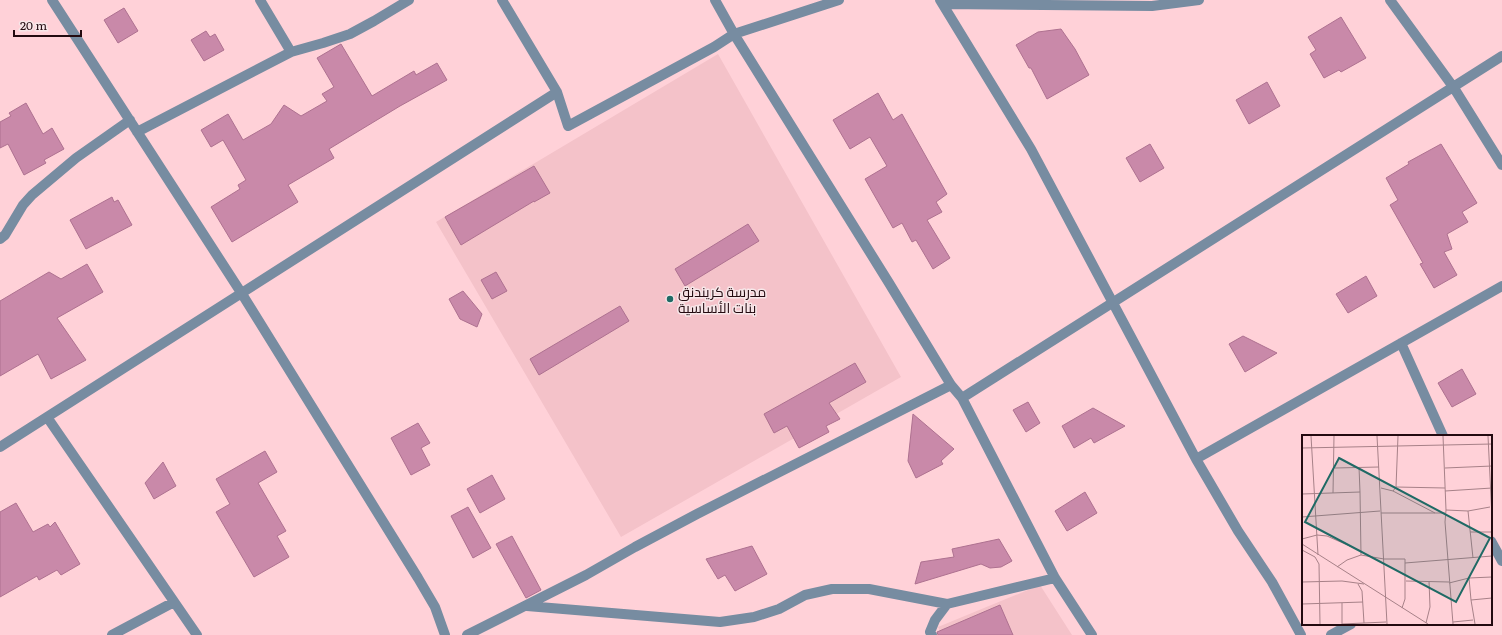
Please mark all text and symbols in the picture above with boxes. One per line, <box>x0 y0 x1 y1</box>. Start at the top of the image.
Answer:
scale bar <box>14 12 81 38</box>
text: 20 m <box>20 16 47 34</box>
place label: مدرسة كريندنق بنات الأساسية <box>678 281 766 317</box>
marker: مدرسة كريندنق بنات الأساسية <box>665 294 675 304</box>
inset map <box>1302 435 1492 625</box>

